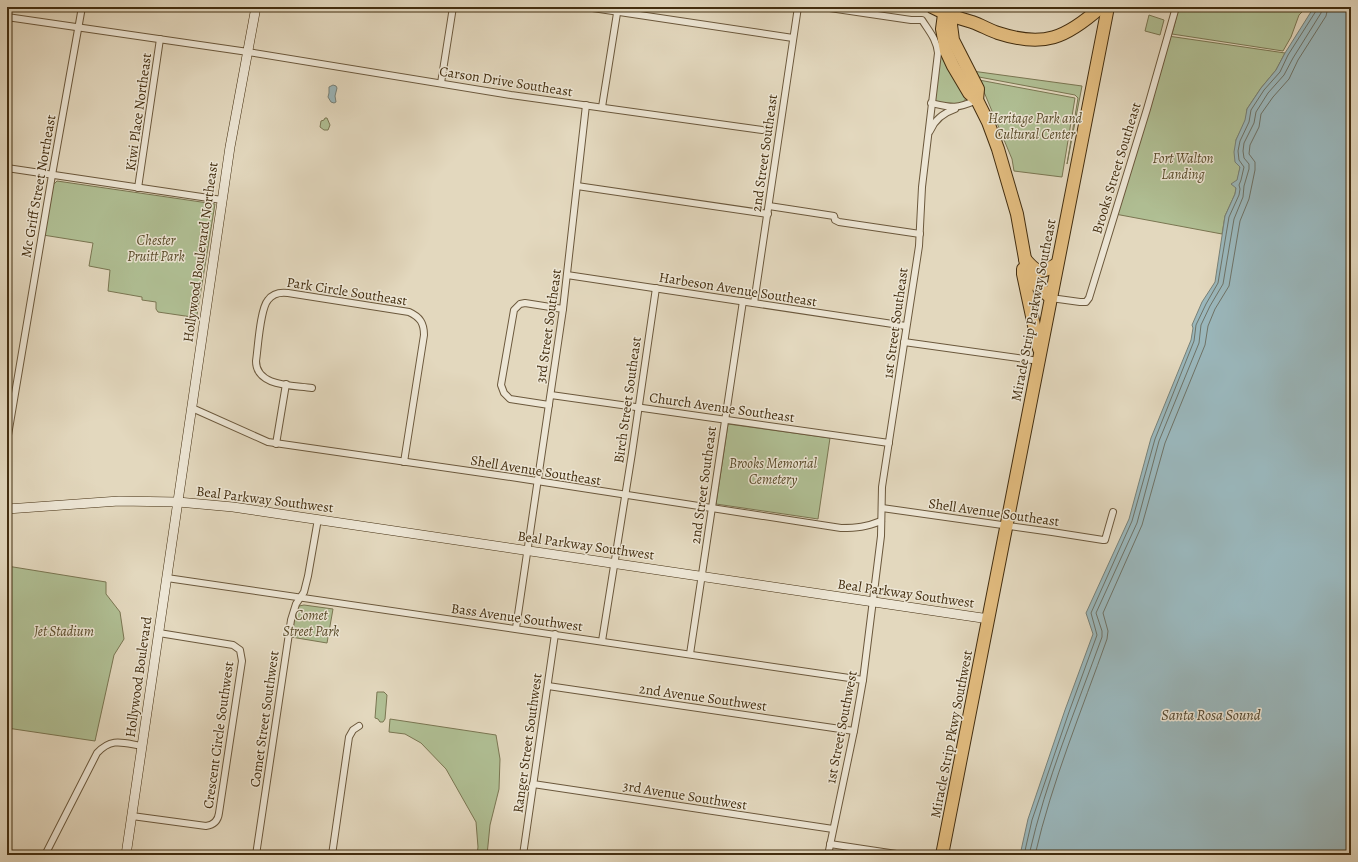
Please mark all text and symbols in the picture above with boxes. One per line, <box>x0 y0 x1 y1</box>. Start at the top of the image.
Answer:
street label: Kiwi Place Northeast <box>121 51 156 172</box>
street label: Carson Drive Southeast <box>438 62 574 101</box>
street label: 2nd Street Southeast <box>747 93 782 213</box>
street label: Brooks Street Southeast <box>1087 100 1146 236</box>
park label: Heritage Park and Cultural Center <box>988 109 1082 144</box>
street label: Mc Griff Street Northeast <box>17 113 60 259</box>
park label: Fort Walton Landing <box>1152 149 1214 184</box>
street label: Hollywood Boulevard Northeast <box>178 160 223 343</box>
street label: Miracle Strip Parkway Southeast <box>1006 217 1061 403</box>
park label: Chester Pruitt Park <box>127 231 185 266</box>
street label: 1st Street Southeast <box>878 266 913 380</box>
street label: 3rd Street Southeast <box>531 267 566 385</box>
street label: Harbeson Avenue Southeast <box>657 268 819 311</box>
street label: Park Circle Southeast <box>285 273 409 310</box>
street label: Birch Street Southeast <box>609 335 646 465</box>
street label: Church Avenue Southeast <box>648 388 796 427</box>
street label: 2nd Street Southeast <box>686 425 721 545</box>
street label: Shell Avenue Southeast <box>469 451 603 490</box>
park label: Brooks Memorial Cemetery <box>729 454 817 489</box>
street label: Beal Parkway Southwest <box>195 482 335 517</box>
street label: Shell Avenue Southeast <box>927 494 1061 531</box>
street label: Beal Parkway Southwest <box>516 526 656 565</box>
street label: Beal Parkway Southwest <box>836 574 976 613</box>
street label: Bass Avenue Southwest <box>450 599 585 636</box>
park label: Comet Street Park <box>283 606 339 641</box>
street label: Hollywood Boulevard <box>121 615 156 739</box>
park label: Jet Stadium <box>33 622 94 641</box>
street label: Miracle Strip Pkwy Southwest <box>926 648 977 820</box>
street label: Comet Street Southwest <box>246 649 284 789</box>
street label: Crescent Circle Southwest <box>199 660 238 810</box>
street label: 1st Street Southwest <box>821 669 862 785</box>
street label: Ranger Street Southwest <box>508 672 547 814</box>
street label: 2nd Avenue Southwest <box>638 679 768 716</box>
water label: Santa Rosa Sound <box>1161 705 1261 725</box>
street label: 3rd Avenue Southwest <box>621 776 749 815</box>

